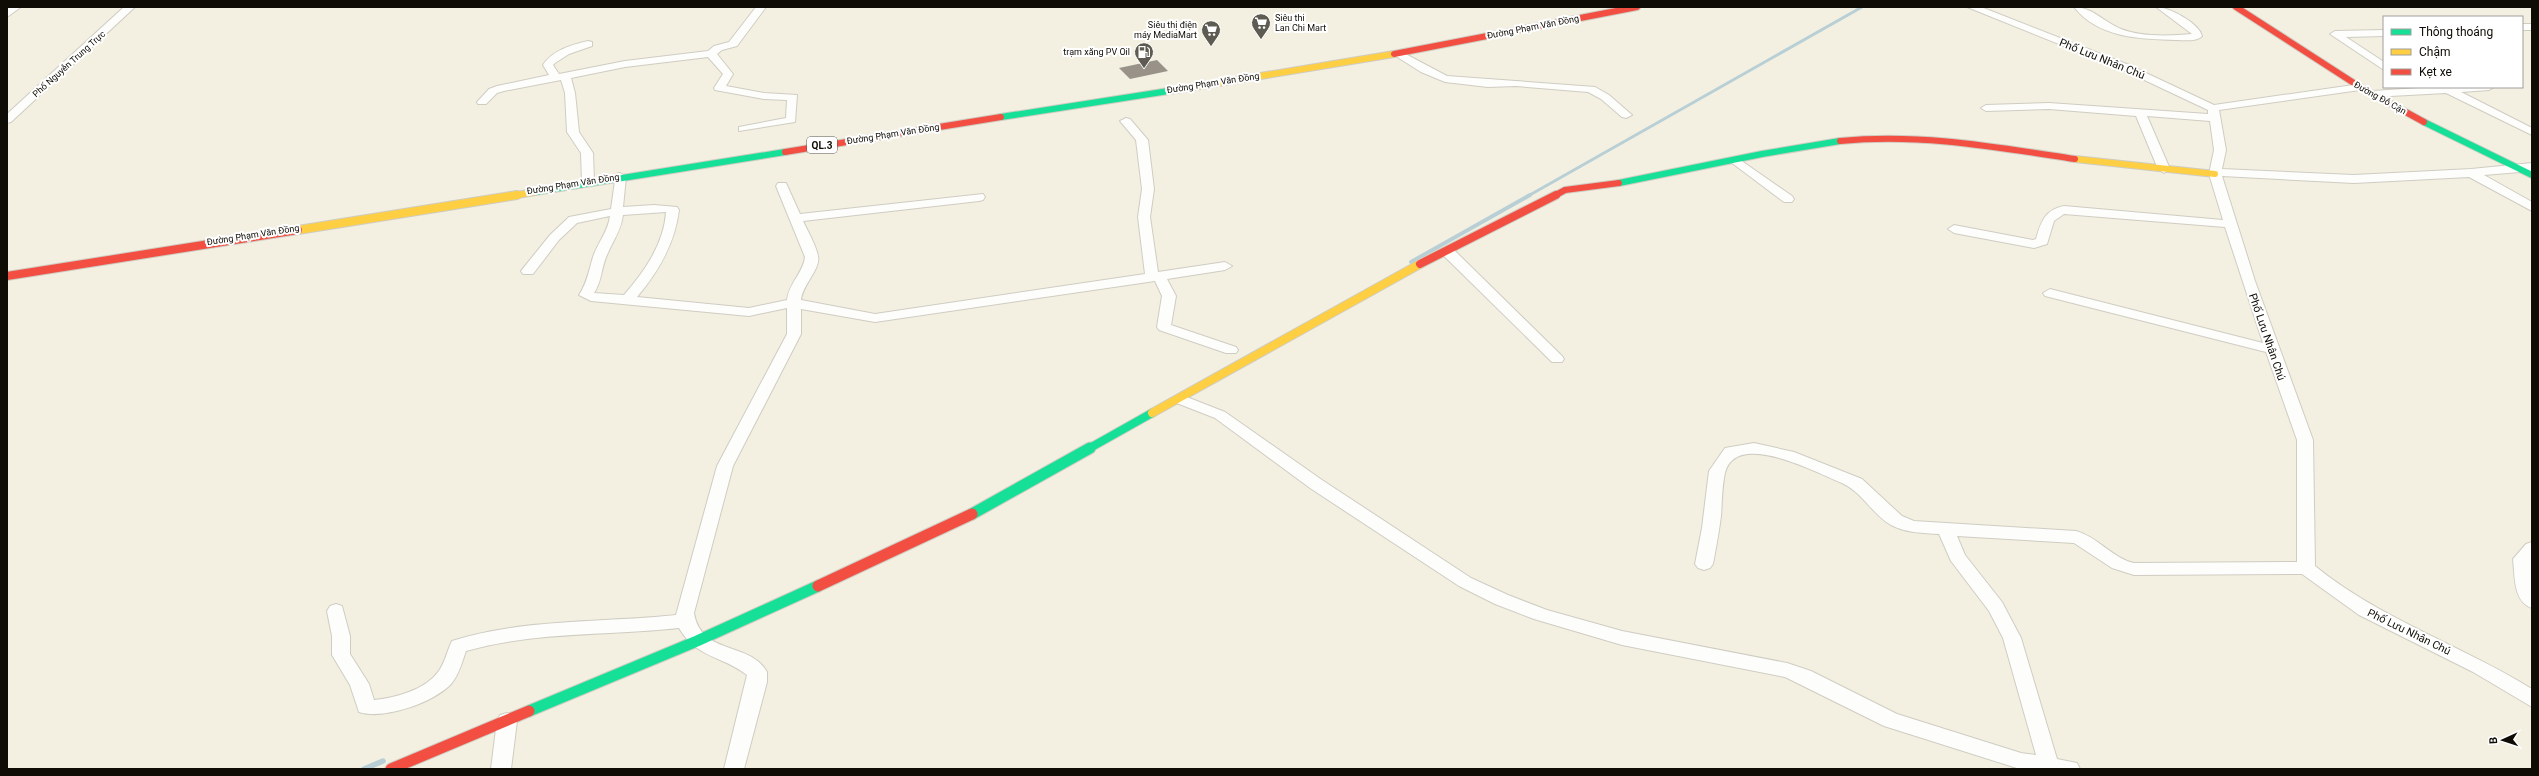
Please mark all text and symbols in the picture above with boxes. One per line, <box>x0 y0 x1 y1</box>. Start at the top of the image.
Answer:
supermarket icon: Siêu thị Lan Chi Mart <box>1250 12 1272 40</box>
place label: Siêu thị Lan Chi Mart <box>1275 13 1326 33</box>
street label: Đường Phạm Văn Đồng <box>1486 13 1580 41</box>
legend <box>2383 16 2523 88</box>
supermarket icon: Siêu thị điện máy MediaMart <box>1200 19 1222 47</box>
place label: Siêu thị điện máy MediaMart <box>1134 20 1197 40</box>
text: Thông thoáng <box>2419 25 2493 39</box>
street label: Phố Nguyễn Trung Trực <box>31 29 107 99</box>
street label: Phố Lưu Nhân Chú <box>2057 36 2147 82</box>
fuel station icon: trạm xăng PV Oil <box>1133 41 1155 69</box>
text: Chậm <box>2419 45 2450 59</box>
place label: trạm xăng PV Oil <box>1063 47 1130 57</box>
text: Kẹt xe <box>2419 65 2452 79</box>
street label: Đường Phạm Văn Đồng <box>1166 71 1260 95</box>
street label: Đường Đỗ Cận <box>2352 80 2408 116</box>
street label: Đường Phạm Văn Đồng <box>846 122 940 146</box>
road number: QL.3 <box>807 137 837 153</box>
street label: Đường Phạm Văn Đồng <box>526 172 620 196</box>
street label: Đường Phạm Văn Đồng <box>206 223 300 247</box>
street label: Phố Lưu Nhân Chú <box>2246 292 2288 382</box>
street label: Phố Lưu Nhân Chú <box>2365 606 2453 658</box>
north arrow <box>2483 720 2523 760</box>
text: B <box>2487 737 2500 744</box>

